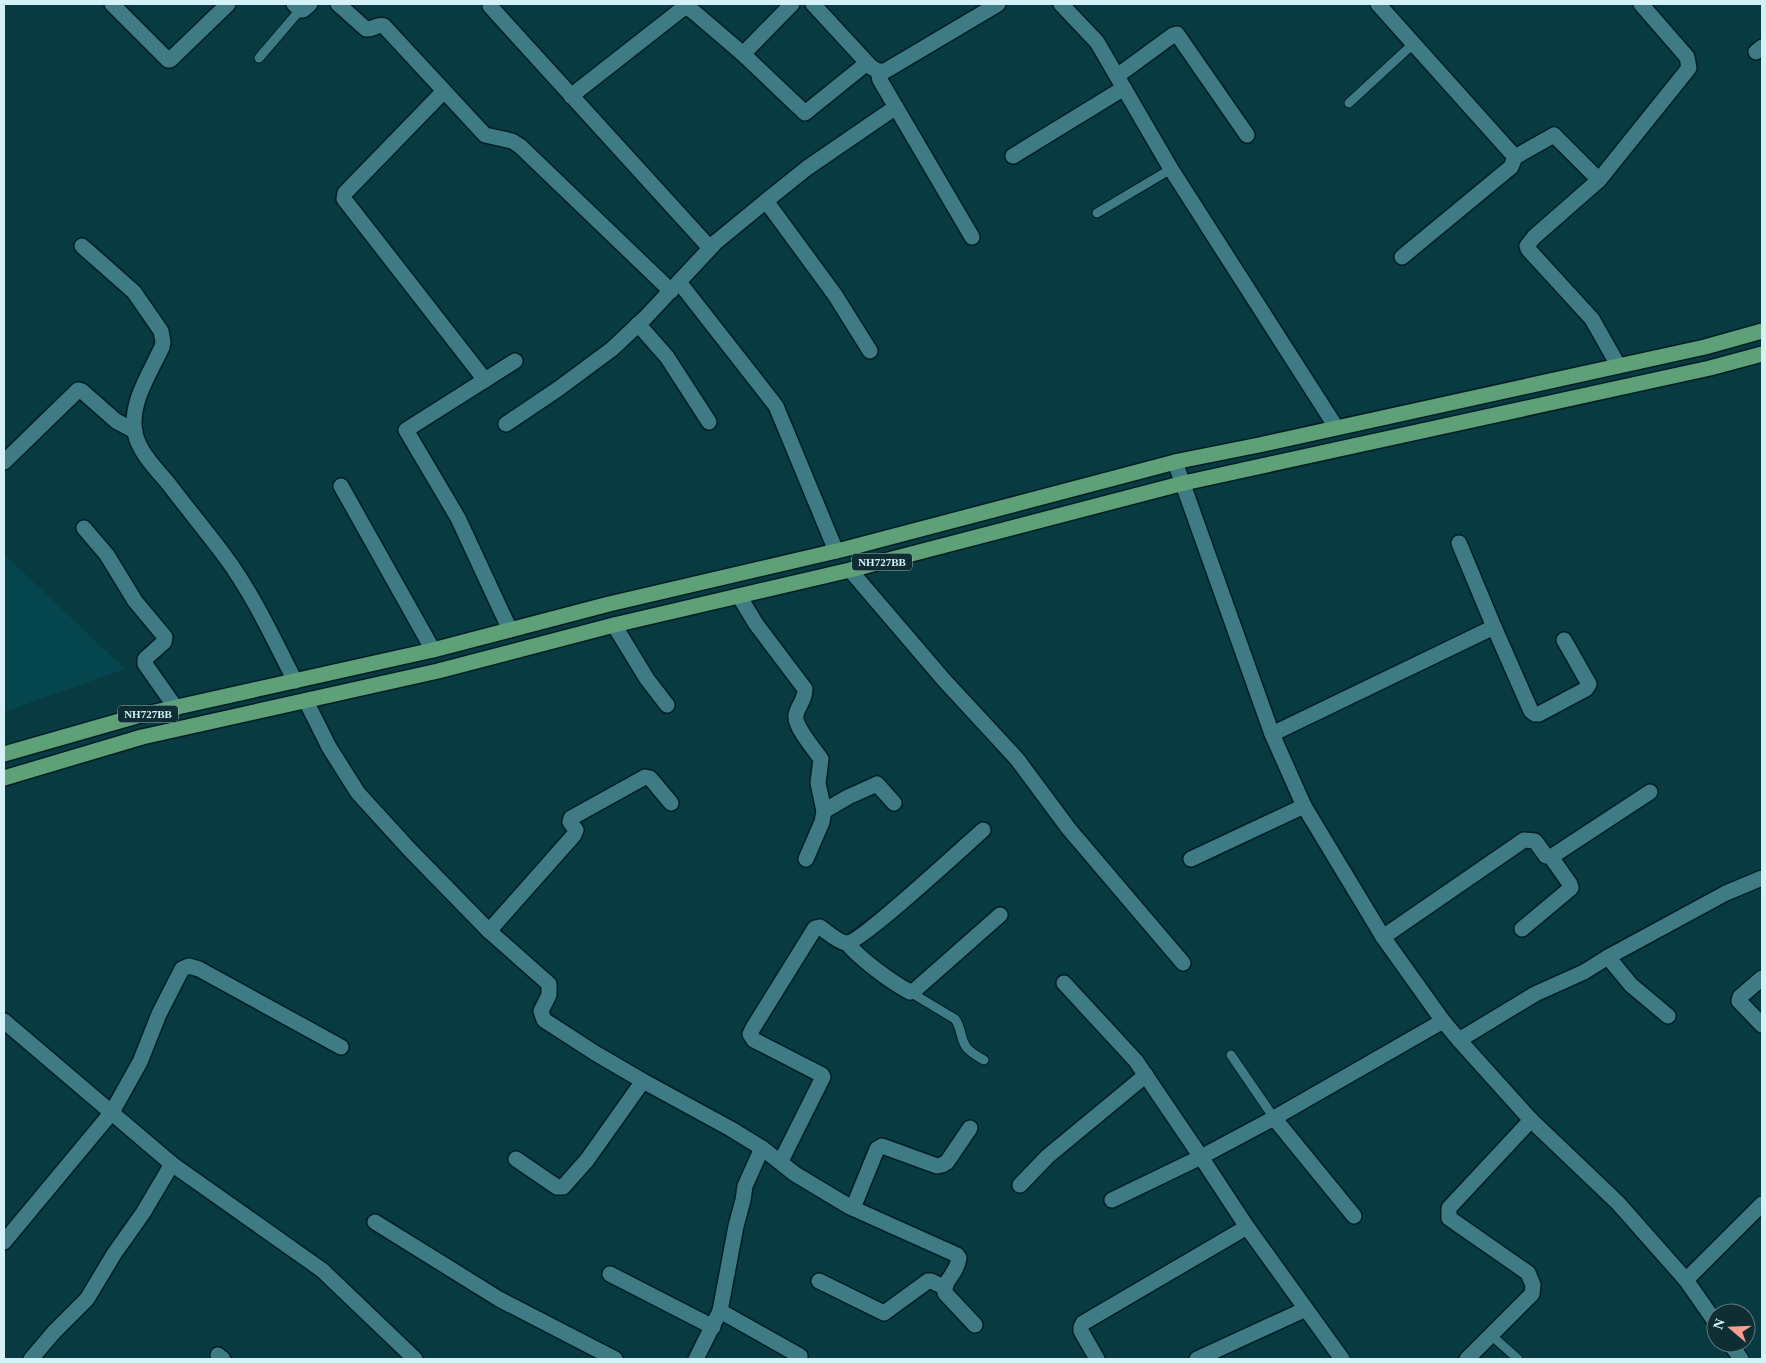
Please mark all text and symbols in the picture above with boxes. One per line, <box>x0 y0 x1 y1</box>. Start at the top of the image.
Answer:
road number: NH727BB <box>852 554 912 570</box>
road number: NH727BB <box>118 706 178 722</box>
north arrow <box>1706 1303 1756 1353</box>
text: N <box>1710 1317 1728 1331</box>

